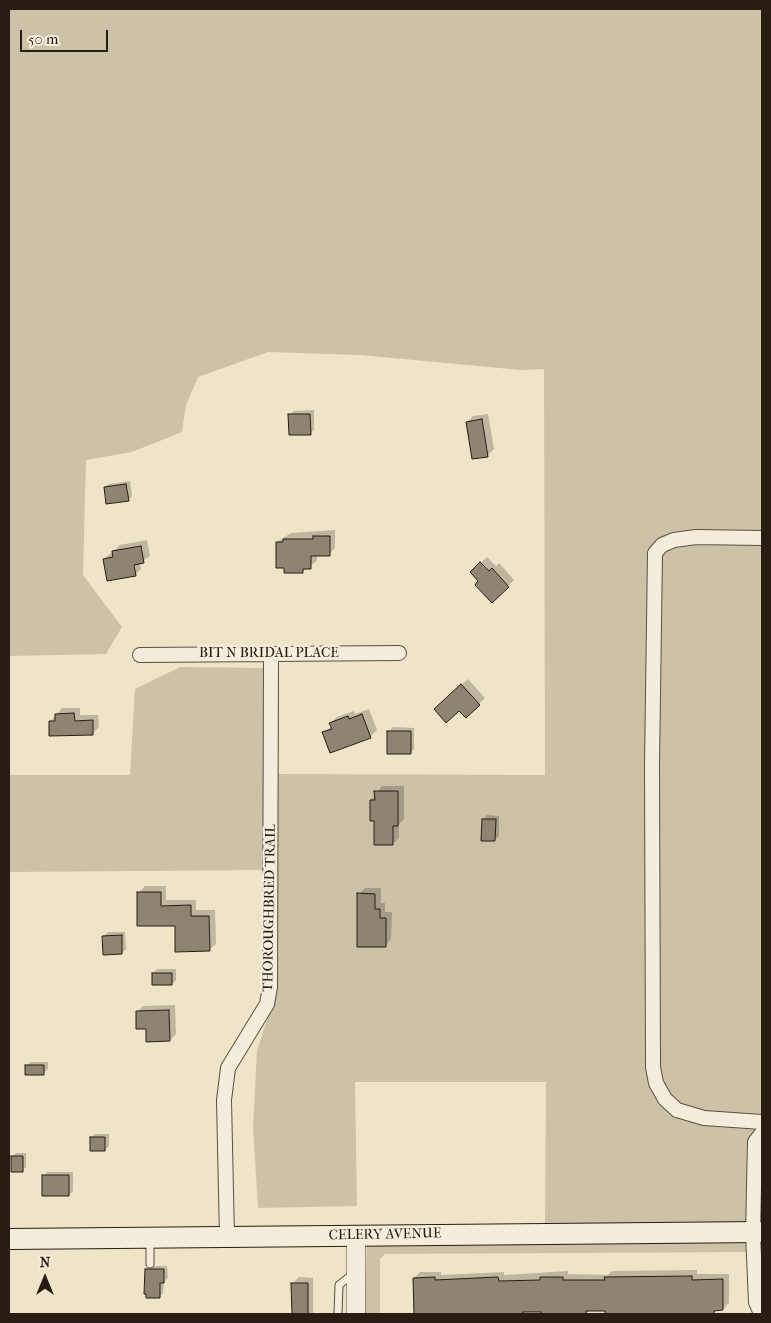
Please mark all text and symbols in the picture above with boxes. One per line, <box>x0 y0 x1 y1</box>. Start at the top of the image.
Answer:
scale bar <box>22 20 110 52</box>
text: 50 m <box>28 30 58 48</box>
street label: BIT N BRIDAL PLACE <box>199 646 339 662</box>
street label: THOROUGHBRED TRAIL <box>260 824 280 992</box>
street label: CELERY AVENUE <box>328 1226 442 1244</box>
north arrow <box>20 1253 70 1303</box>
text: N <box>40 1254 50 1271</box>

